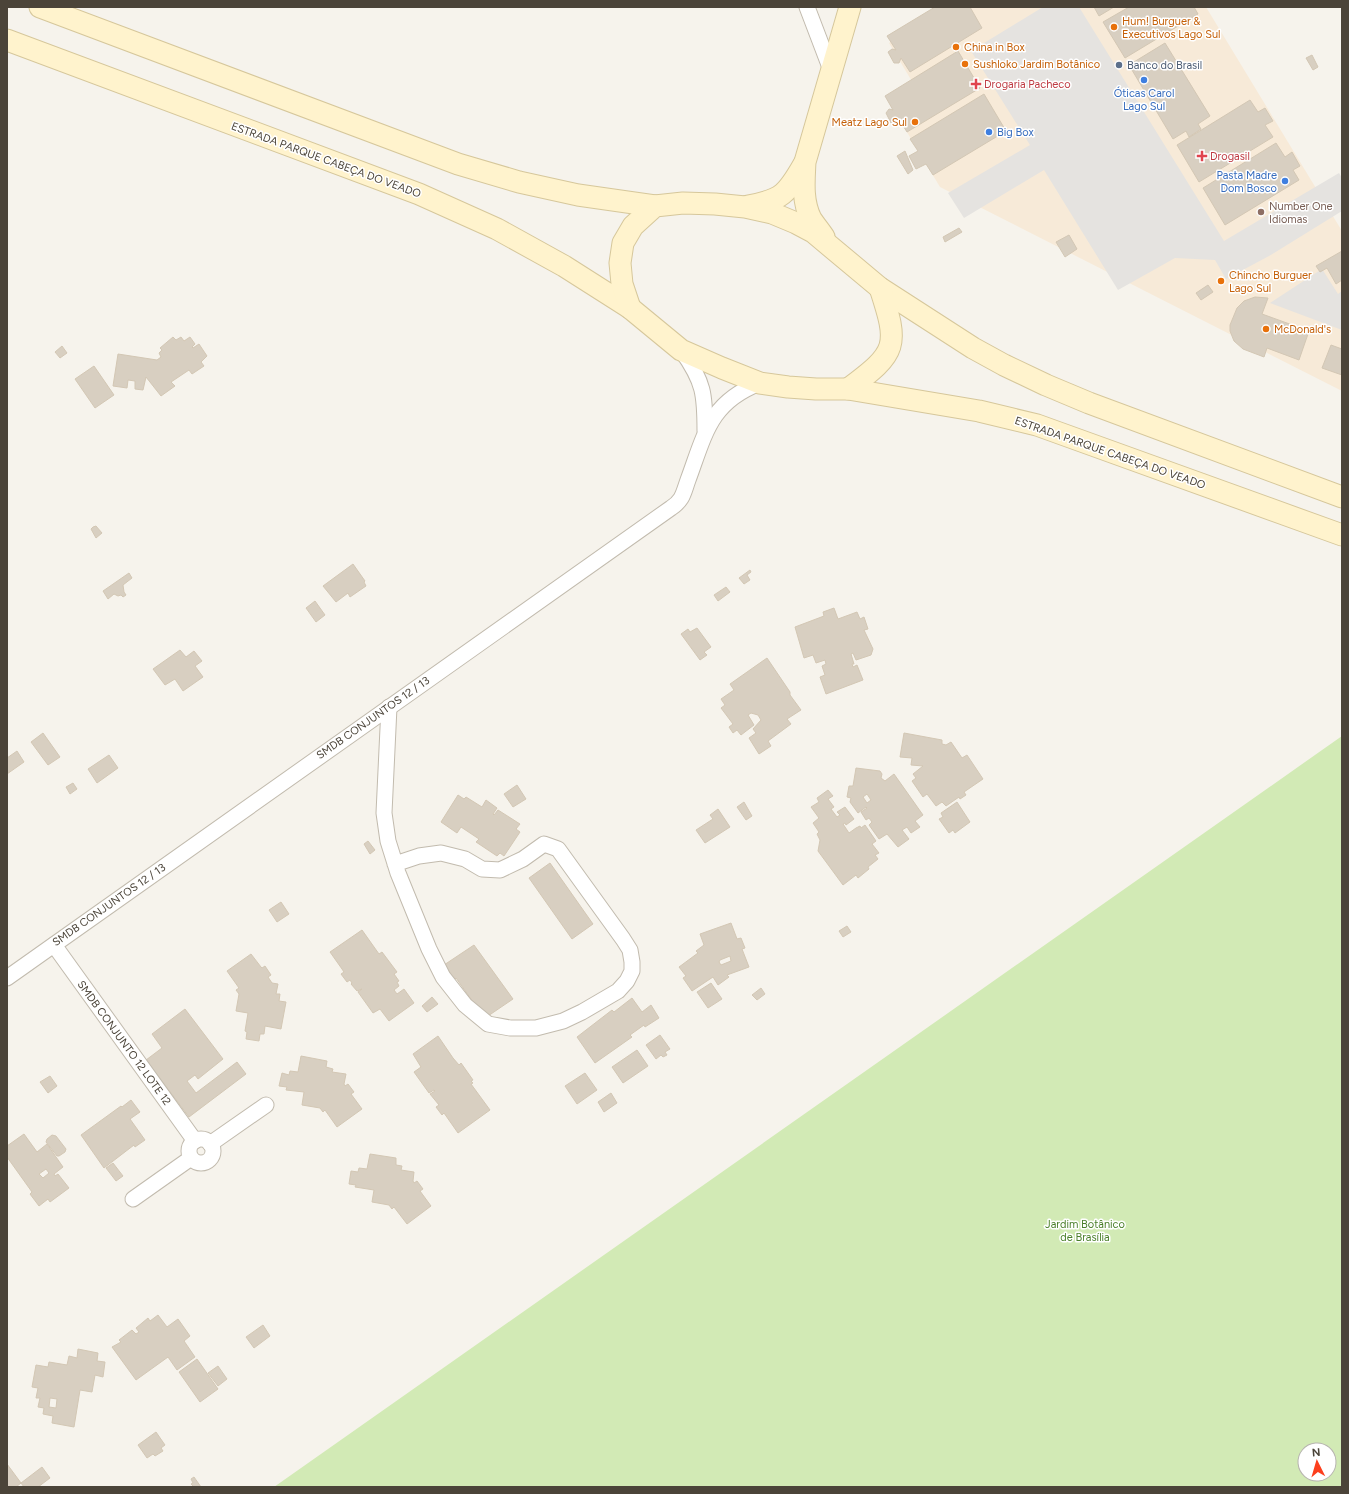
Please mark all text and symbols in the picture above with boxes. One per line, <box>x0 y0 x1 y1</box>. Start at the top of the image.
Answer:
place label: Hum! Burguer & Executivos Lago Sul <box>1122 15 1221 41</box>
marker: Hum! Burguer & Executivos Lago Sul <box>1109 22 1119 32</box>
place label: China in Box <box>964 41 1026 54</box>
marker: China in Box <box>951 42 961 52</box>
place label: Sushloko Jardim Botânico <box>973 58 1100 71</box>
marker: Sushloko Jardim Botânico <box>960 59 970 69</box>
place label: Banco do Brasil <box>1127 59 1202 72</box>
marker: Banco do Brasil <box>1114 60 1124 70</box>
marker: Óticas Carol Lago Sul <box>1139 75 1149 85</box>
place label: Drogaria Pacheco <box>984 78 1071 91</box>
marker: Drogaria Pacheco <box>971 79 981 89</box>
place label: Óticas Carol Lago Sul <box>1114 86 1174 113</box>
place label: Meatz Lago Sul <box>832 116 907 129</box>
marker: Meatz Lago Sul <box>910 117 920 127</box>
street label: ESTRADA PARQUE CABEÇA DO VEADO <box>229 120 423 201</box>
place label: Big Box <box>997 126 1034 139</box>
marker: Big Box <box>984 127 994 137</box>
place label: Drogasil <box>1210 150 1250 163</box>
marker: Drogasil <box>1197 151 1207 161</box>
place label: Pasta Madre Dom Bosco <box>1216 169 1277 195</box>
marker: Pasta Madre Dom Bosco <box>1280 176 1290 186</box>
place label: Number One Idiomas <box>1269 200 1333 226</box>
marker: Number One Idiomas <box>1256 207 1266 217</box>
place label: Chincho Burguer Lago Sul <box>1229 269 1312 295</box>
marker: Chincho Burguer Lago Sul <box>1216 276 1226 286</box>
place label: McDonald's <box>1274 323 1331 336</box>
marker: McDonald's <box>1261 324 1271 334</box>
street label: ESTRADA PARQUE CABEÇA DO VEADO <box>1013 414 1208 492</box>
street label: SMDB CONJUNTOS 12 / 13 <box>314 674 432 762</box>
street label: SMDB CONJUNTOS 12 / 13 <box>50 861 168 949</box>
street label: SMDB CONJUNTO 12 LOTE 12 <box>74 978 174 1108</box>
park label: Jardim Botânico de Brasília <box>1045 1218 1125 1244</box>
north arrow <box>1297 1442 1337 1482</box>
text: N <box>1311 1446 1321 1459</box>

